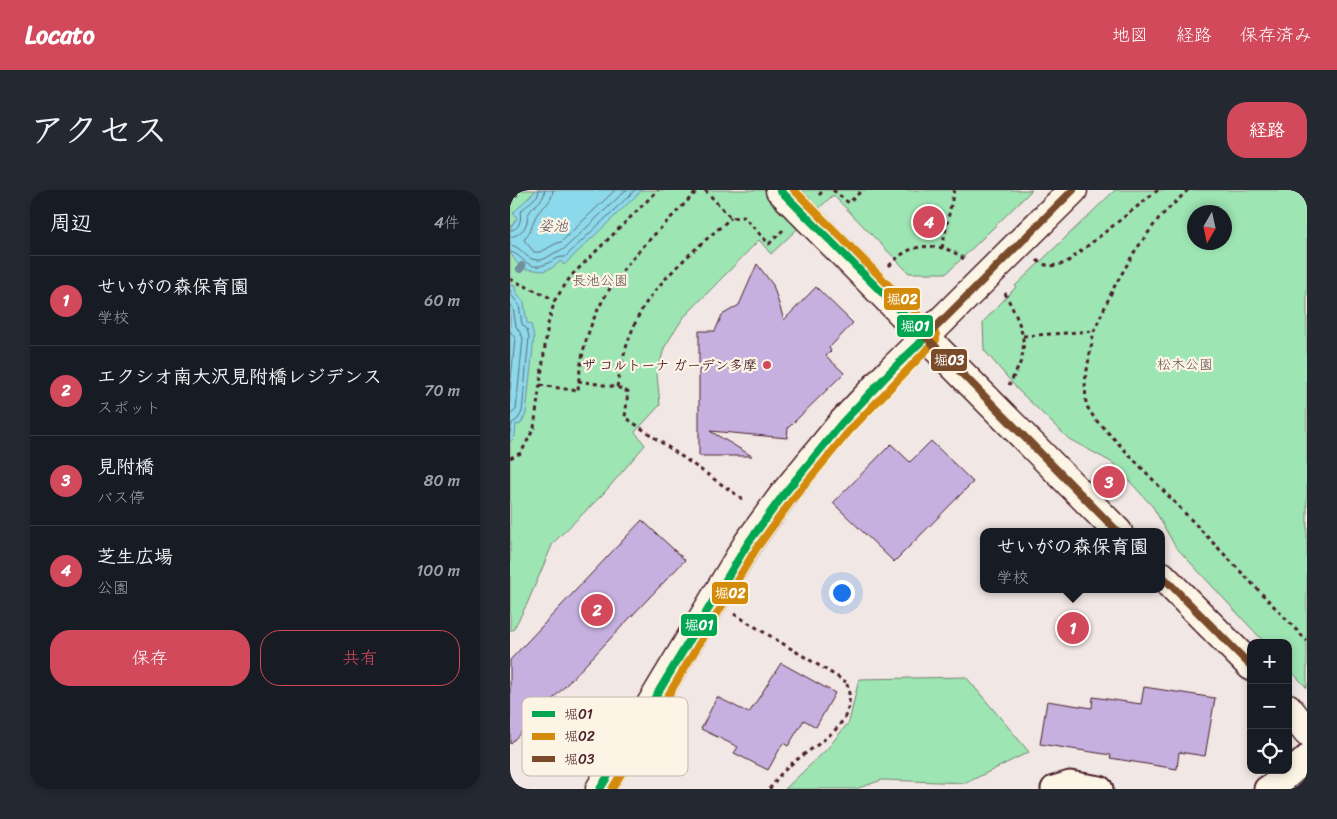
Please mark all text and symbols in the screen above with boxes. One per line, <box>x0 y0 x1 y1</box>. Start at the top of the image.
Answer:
text: Locato <box>25 14 95 56</box>
text: 地図 <box>1112 19 1148 51</box>
text: 経路 <box>1176 19 1212 51</box>
text: 保存済み <box>1240 19 1312 51</box>
text: アクセス <box>30 99 168 161</box>
button: 経路 <box>1227 102 1307 158</box>
pin: 4 <box>913 203 945 241</box>
text: 周辺 <box>50 204 92 242</box>
north arrow <box>1187 205 1232 250</box>
text: 4件 <box>434 208 460 237</box>
water label: 姿池 <box>538 213 569 239</box>
park label: 長池公園 <box>572 268 628 293</box>
text: せいがの森保育園 <box>97 270 249 303</box>
text: 1 <box>63 286 69 315</box>
text: 60 m <box>424 286 460 315</box>
line badge: 堀02 <box>883 287 921 311</box>
text: 堀02 <box>887 287 918 312</box>
text: 学校 <box>97 303 129 332</box>
line badge: 堀01 <box>896 314 934 338</box>
text: 堀01 <box>901 314 929 339</box>
line badge: 堀03 <box>930 348 968 372</box>
text: 堀03 <box>934 348 965 373</box>
park label: 松木公園 <box>1157 352 1213 377</box>
place label: ザ コルトーナ ガーデン多摩 <box>582 353 757 378</box>
marker: ザ コルトーナ ガーデン多摩 <box>761 359 773 371</box>
text: エクシオ南大沢見附橋レジデンス <box>97 360 382 393</box>
text: 2 <box>61 376 71 405</box>
text: 70 m <box>424 376 460 405</box>
text: スポット <box>97 393 161 422</box>
text: 見附橋 <box>97 450 154 483</box>
pin: 3 <box>1093 463 1125 501</box>
text: 3 <box>62 466 70 495</box>
text: 80 m <box>424 466 460 495</box>
text: バス停 <box>97 483 145 512</box>
popup <box>980 528 1165 593</box>
text: せいがの森保育園 <box>996 530 1149 563</box>
text: 芝生広場 <box>97 540 173 573</box>
text: 4 <box>61 556 71 585</box>
text: 100 m <box>416 556 460 585</box>
text: 学校 <box>996 563 1029 592</box>
text: 公園 <box>97 573 129 602</box>
your location <box>829 580 855 606</box>
line badge: 堀02 <box>711 581 749 605</box>
text: 堀02 <box>715 581 746 606</box>
pin: 2 <box>581 591 613 629</box>
pin: 1 <box>1057 609 1089 647</box>
line badge: 堀01 <box>680 613 718 637</box>
text: 堀01 <box>685 613 713 638</box>
button: 保存 <box>50 630 250 686</box>
button: 共有 <box>260 630 460 686</box>
map controls <box>1247 639 1292 774</box>
button: + <box>1247 639 1292 684</box>
button: − <box>1247 684 1292 729</box>
legend <box>522 697 688 776</box>
text: 堀01 <box>564 702 593 727</box>
text: 堀02 <box>564 724 595 749</box>
button: locate <box>1247 729 1292 774</box>
text: 堀03 <box>564 747 595 772</box>

